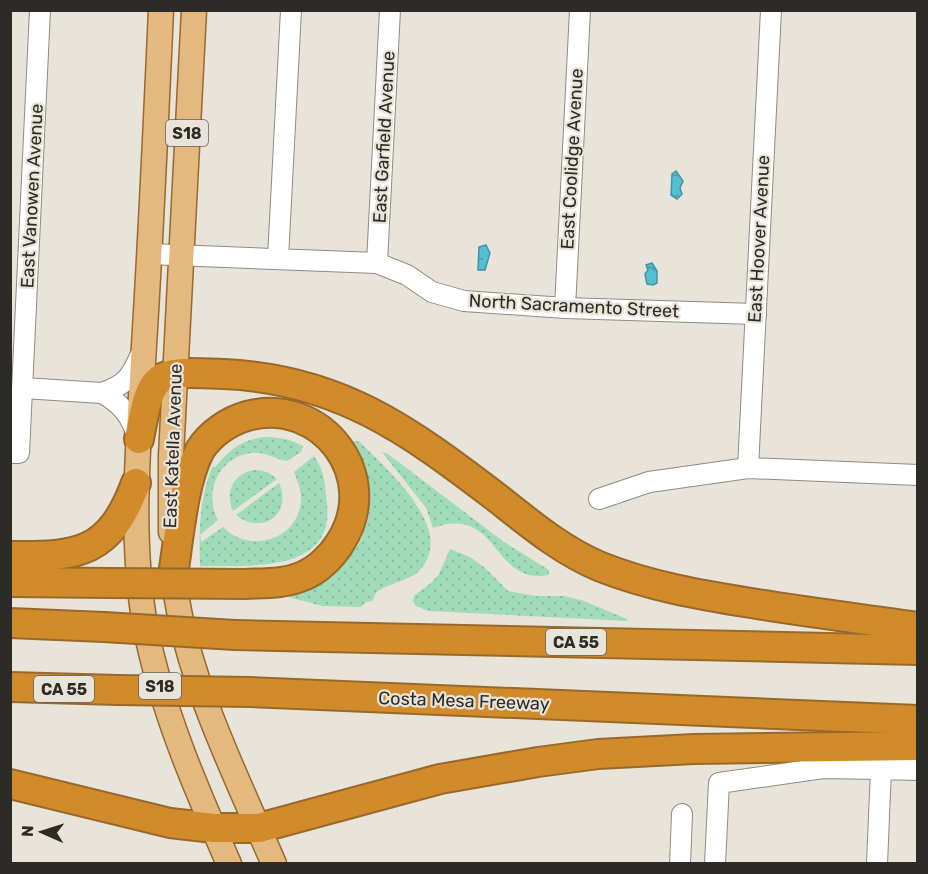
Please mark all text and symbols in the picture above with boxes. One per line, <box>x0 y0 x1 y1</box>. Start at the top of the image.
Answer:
street label: East Garfield Avenue <box>369 50 399 224</box>
street label: East Coolidge Avenue <box>556 68 588 250</box>
street label: East Vanowen Avenue <box>16 103 48 289</box>
road number: S18 <box>166 120 208 146</box>
street label: East Hoover Avenue <box>744 155 774 323</box>
street label: North Sacramento Street <box>468 290 680 322</box>
street label: East Katella Avenue <box>159 363 187 529</box>
road number: CA 55 <box>546 629 606 655</box>
road number: S18 <box>139 673 181 699</box>
road number: CA 55 <box>34 676 94 702</box>
street label: Costa Mesa Freeway <box>378 687 550 715</box>
north arrow <box>12 802 72 862</box>
text: N <box>18 825 37 837</box>

